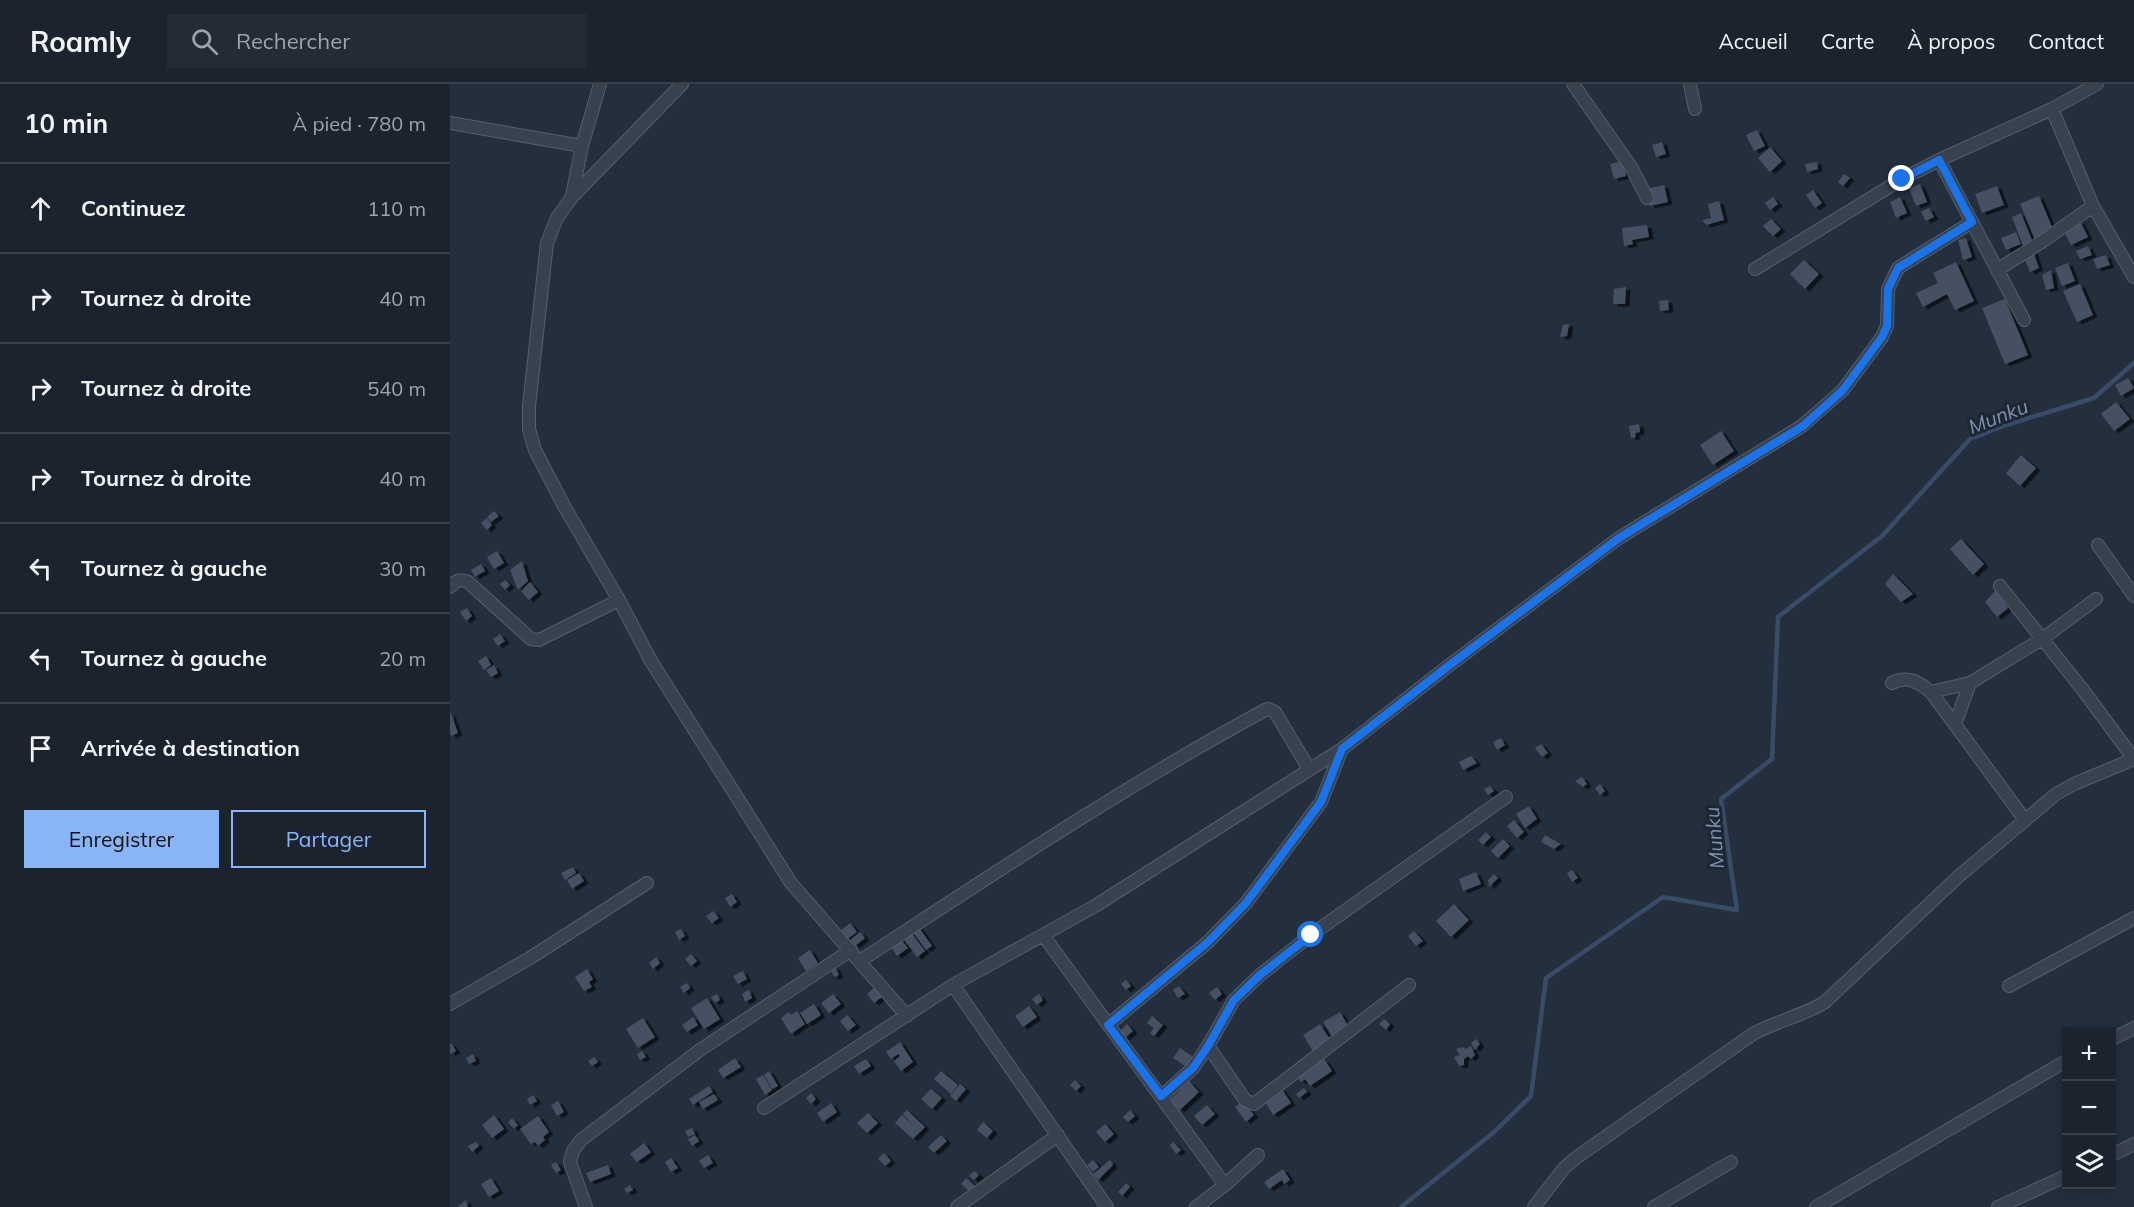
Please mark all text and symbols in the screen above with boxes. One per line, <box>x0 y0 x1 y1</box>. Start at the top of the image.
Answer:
search box <box>167 14 587 68</box>
text: Roamly <box>30 24 131 59</box>
icon: search <box>188 25 221 58</box>
text: Rechercher <box>236 27 350 55</box>
text: Accueil <box>1718 28 1788 54</box>
text: Carte <box>1821 28 1874 54</box>
text: À propos <box>1907 28 1995 54</box>
text: Contact <box>2028 28 2104 54</box>
text: 10 min <box>24 107 108 140</box>
text: À pied · 780 m <box>293 111 426 136</box>
route end <box>1888 165 1914 191</box>
icon: ahead <box>24 192 57 225</box>
text: Continuez <box>81 194 186 222</box>
text: 110 m <box>367 196 426 221</box>
icon: right <box>24 282 57 315</box>
text: Tournez à droite <box>81 284 251 312</box>
text: 40 m <box>379 286 426 311</box>
icon: right <box>24 372 57 405</box>
text: Tournez à droite <box>81 374 251 402</box>
text: 540 m <box>367 376 426 401</box>
water label: Munku <box>1964 393 2032 439</box>
icon: right <box>24 462 57 495</box>
text: Tournez à droite <box>81 464 251 492</box>
text: 40 m <box>379 466 426 491</box>
icon: left <box>24 552 57 585</box>
text: Tournez à gauche <box>81 554 267 582</box>
text: 30 m <box>379 556 426 581</box>
icon: left <box>24 642 57 675</box>
text: Tournez à gauche <box>81 644 267 672</box>
text: 20 m <box>379 646 426 671</box>
icon: arrive <box>24 732 57 765</box>
text: Arrivée à destination <box>81 734 300 762</box>
water label: Munku <box>1699 806 1729 870</box>
button: Enregistrer <box>24 810 219 868</box>
button: Partager <box>231 810 426 868</box>
route start <box>1297 921 1323 947</box>
map controls <box>2062 1027 2116 1189</box>
button: + <box>2062 1027 2116 1081</box>
button: − <box>2062 1081 2116 1135</box>
button: layers <box>2062 1135 2116 1189</box>

